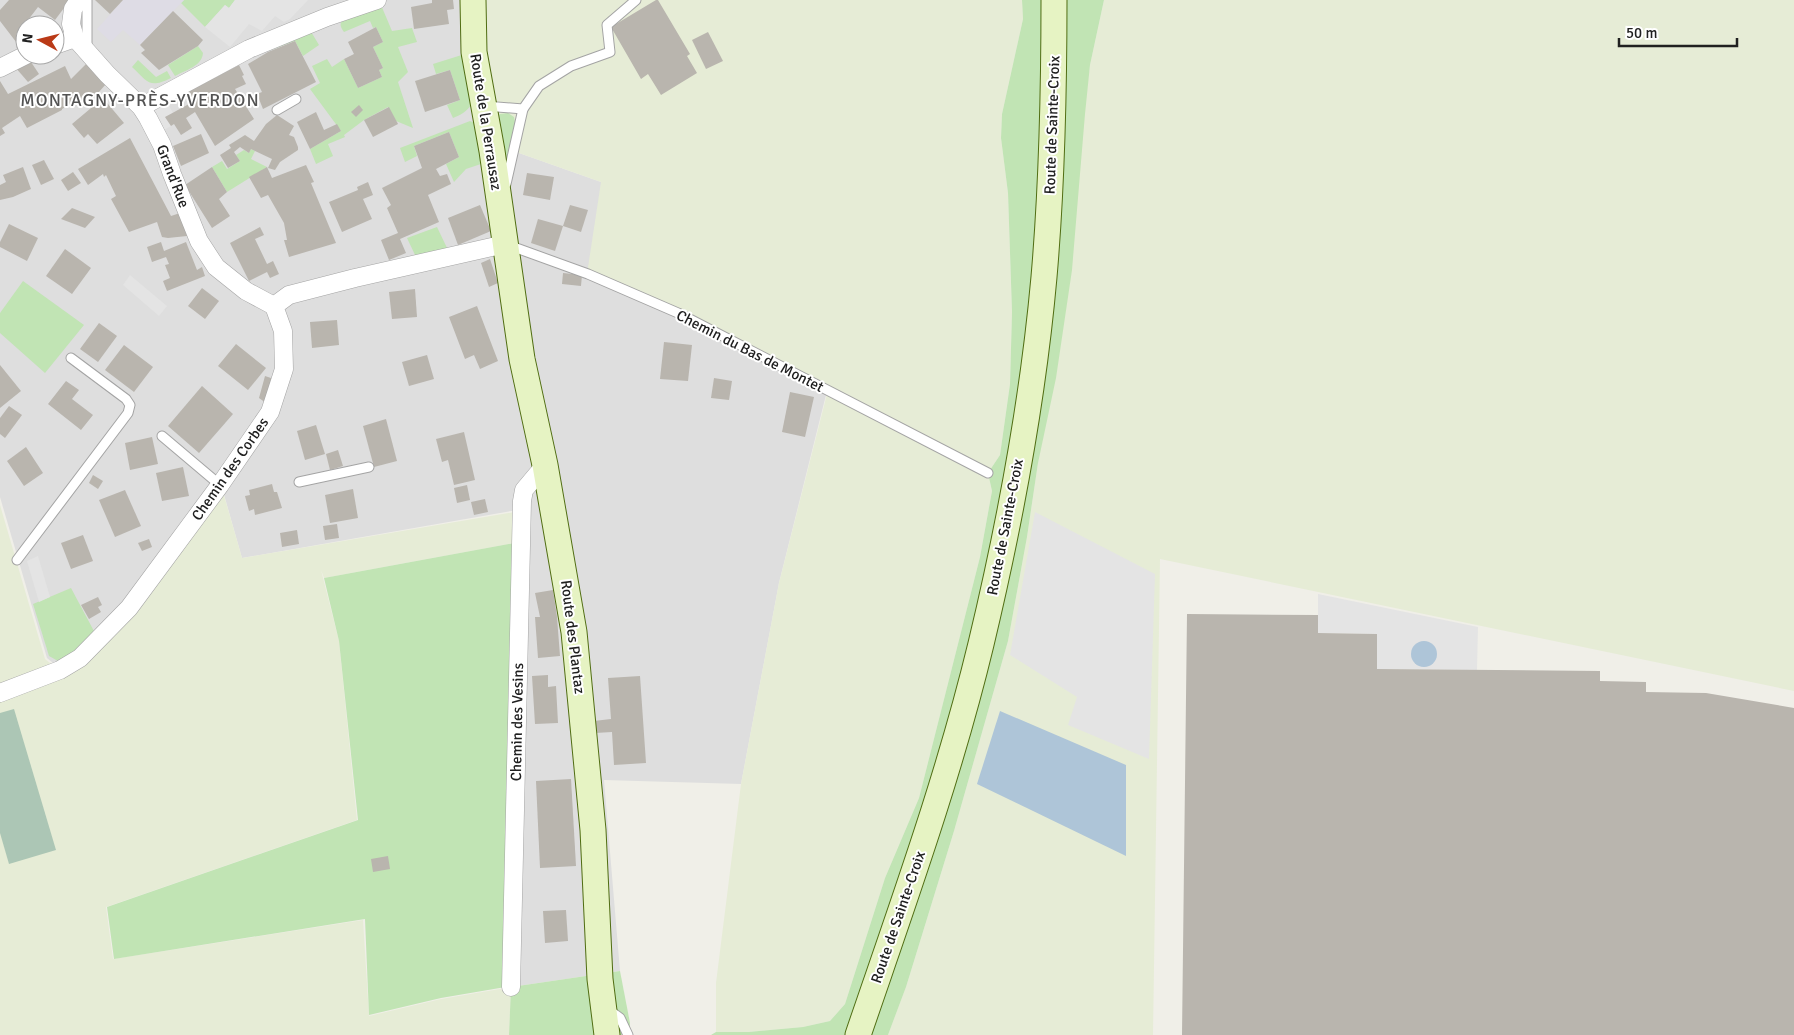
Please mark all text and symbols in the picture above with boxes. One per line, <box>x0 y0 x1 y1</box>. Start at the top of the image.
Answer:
north arrow <box>15 15 65 65</box>
scale bar <box>1619 15 1736 47</box>
text: 50 m <box>1626 24 1657 42</box>
text: N <box>19 33 37 44</box>
street label: Route de la Perrausaz <box>466 52 506 192</box>
street label: Route de Sainte-Croix <box>1041 55 1063 195</box>
district label: MONTAGNY-PRÈS-YVERDON <box>20 89 260 111</box>
street label: Grand'Rue <box>153 142 193 210</box>
street label: Chemin du Bas de Montet <box>673 306 827 396</box>
street label: Chemin des Corbes <box>188 414 273 524</box>
street label: Route de Sainte-Croix <box>983 457 1027 597</box>
street label: Route des Plantaz <box>557 579 589 695</box>
street label: Chemin des Vesins <box>507 662 527 781</box>
street label: Route de Sainte-Croix <box>867 848 929 985</box>

